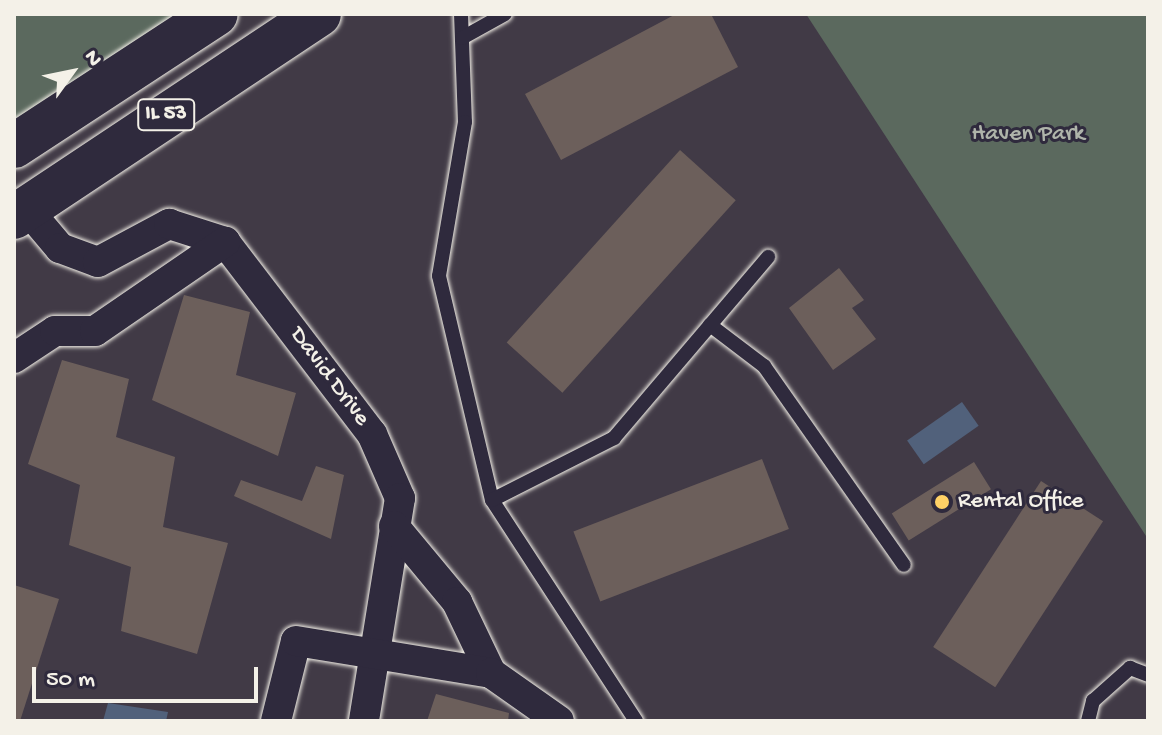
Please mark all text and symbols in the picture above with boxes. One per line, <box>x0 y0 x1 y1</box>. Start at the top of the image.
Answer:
north arrow <box>32 32 112 112</box>
text: N <box>77 46 107 72</box>
road number: IL 53 <box>136 97 196 133</box>
park label: Haven Park <box>972 121 1084 149</box>
street label: David Drive <box>282 322 376 432</box>
place label: Rental Office <box>958 488 1083 516</box>
marker: Rental Office <box>933 493 951 511</box>
scale bar <box>36 651 262 701</box>
text: 50 m <box>46 666 95 695</box>

